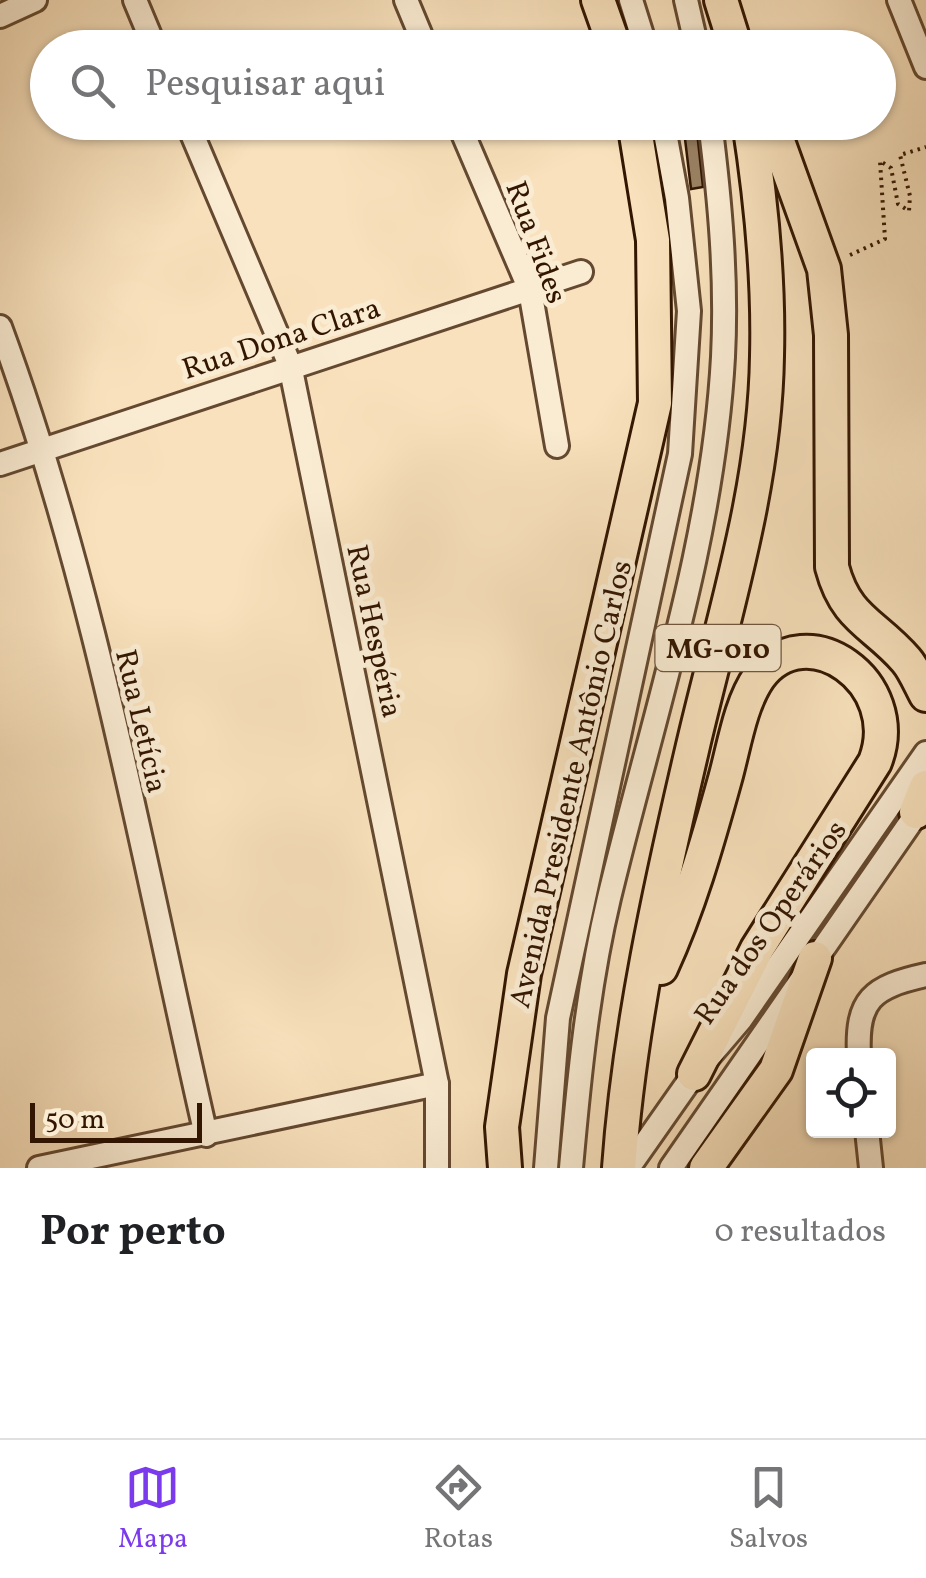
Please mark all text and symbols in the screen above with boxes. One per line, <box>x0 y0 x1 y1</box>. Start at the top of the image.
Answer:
search box <box>30 30 896 140</box>
icon: search <box>65 58 120 113</box>
text: Pesquisar aqui <box>145 59 385 112</box>
street label: Rua Fides <box>494 176 577 310</box>
street label: Rua Dona Clara <box>177 288 386 392</box>
street label: Rua Hespéria <box>334 541 412 722</box>
street label: Avenida Presidente Antônio Carlos <box>500 556 644 1013</box>
road number: MG-010 <box>656 625 780 671</box>
street label: Rua Letícia <box>103 645 177 797</box>
street label: Rua dos Operários <box>685 812 858 1034</box>
map controls <box>806 1048 896 1138</box>
button: locate <box>806 1048 896 1138</box>
scale bar <box>30 1098 202 1142</box>
text: 50 m <box>45 1101 105 1140</box>
text: Por perto <box>40 1204 226 1263</box>
text: 0 resultados <box>715 1211 886 1255</box>
tab: Mapa <box>118 1460 188 1559</box>
tab: Rotas <box>424 1460 493 1559</box>
tab: Salvos <box>729 1460 808 1559</box>

